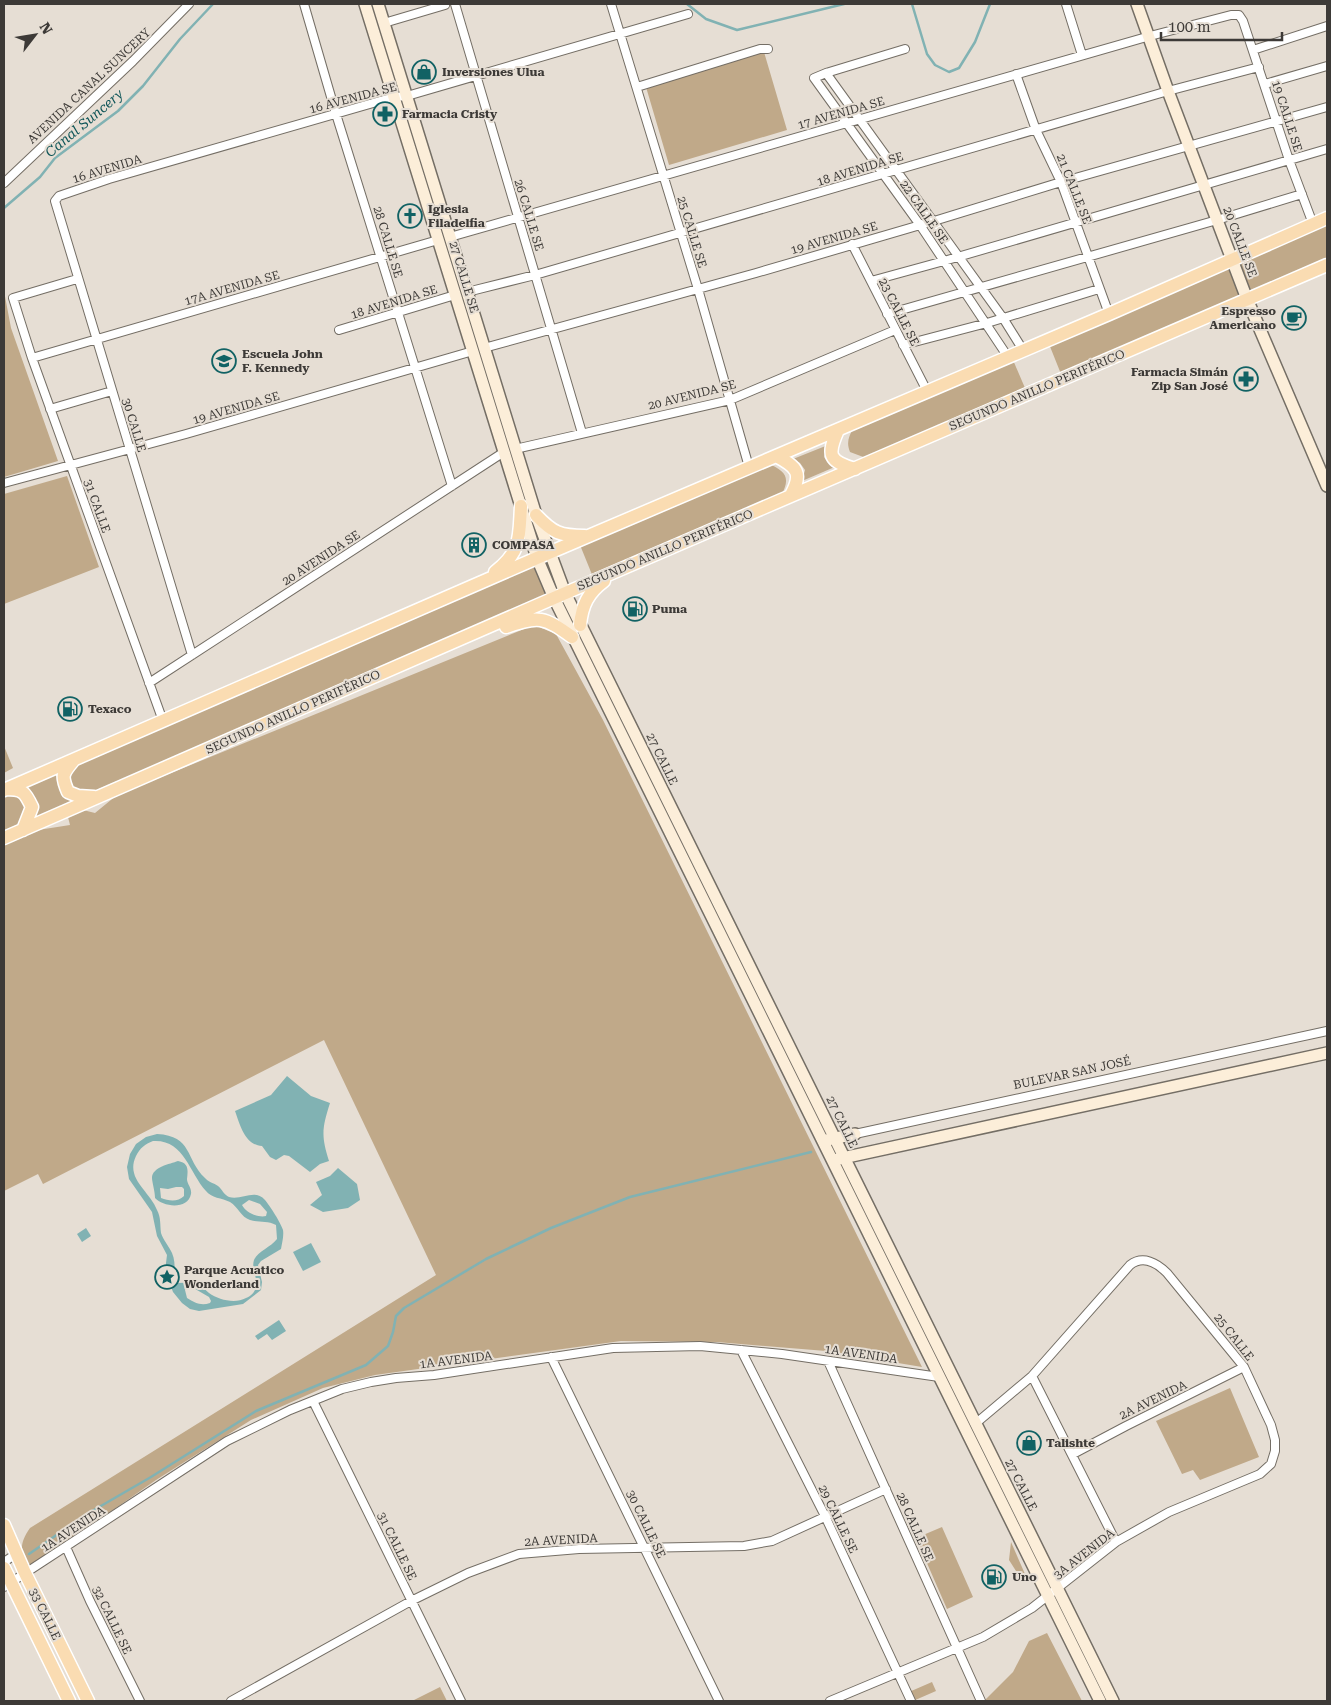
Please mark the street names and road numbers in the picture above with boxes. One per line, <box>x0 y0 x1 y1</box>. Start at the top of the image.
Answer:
street label: AVENIDA CANAL SUNCERY <box>25 25 153 147</box>
street label: 19 CALLE SE <box>1269 79 1305 153</box>
street label: 16 AVENIDA SE <box>308 80 398 116</box>
street label: 17 AVENIDA SE <box>796 94 886 132</box>
street label: 18 AVENIDA SE <box>815 149 905 189</box>
street label: 16 AVENIDA <box>71 152 144 186</box>
street label: 21 CALLE SE <box>1054 152 1094 226</box>
street label: 26 CALLE SE <box>511 177 547 253</box>
street label: 22 CALLE SE <box>897 178 951 246</box>
street label: 25 CALLE SE <box>674 194 710 270</box>
street label: 28 CALLE SE <box>370 204 406 280</box>
street label: 20 CALLE SE <box>1220 205 1260 279</box>
street label: 19 AVENIDA SE <box>789 219 879 257</box>
street label: 27 CALLE SE <box>446 239 482 315</box>
street label: 17A AVENIDA SE <box>183 268 281 308</box>
street label: 23 CALLE SE <box>876 276 922 348</box>
street label: 18 AVENIDA SE <box>349 282 439 322</box>
street label: SEGUNDO ANILLO PERIFÉRICO <box>947 347 1127 433</box>
street label: 20 AVENIDA SE <box>647 377 737 413</box>
street label: 19 AVENIDA SE <box>191 389 281 427</box>
street label: 30 CALLE <box>119 396 149 454</box>
street label: 31 CALLE <box>81 477 113 535</box>
street label: SEGUNDO ANILLO PERIFÉRICO <box>575 507 755 593</box>
street label: 20 AVENIDA SE <box>279 528 363 588</box>
street label: SEGUNDO ANILLO PERIFÉRICO <box>204 667 382 757</box>
street label: 27 CALLE <box>643 731 681 787</box>
street label: BULEVAR SAN JOSÉ <box>1012 1054 1132 1092</box>
street label: 27 CALLE <box>823 1094 861 1150</box>
street label: 25 CALLE <box>1211 1311 1257 1363</box>
street label: 1A AVENIDA <box>824 1342 899 1366</box>
street label: 1A AVENIDA <box>419 1349 494 1371</box>
street label: 2A AVENIDA <box>1117 1377 1190 1422</box>
street label: 27 CALLE <box>1002 1457 1040 1513</box>
street label: 29 CALLE SE <box>815 1483 861 1555</box>
street label: 30 CALLE SE <box>623 1488 669 1560</box>
street label: 28 CALLE SE <box>894 1490 936 1564</box>
street label: 1A AVENIDA <box>38 1503 108 1555</box>
street label: 31 CALLE SE <box>374 1510 420 1582</box>
street label: 3A AVENIDA <box>1051 1526 1118 1582</box>
street label: 2A AVENIDA <box>524 1531 599 1549</box>
street label: 32 CALLE SE <box>89 1584 135 1656</box>
street label: 33 CALLE <box>26 1586 64 1642</box>

